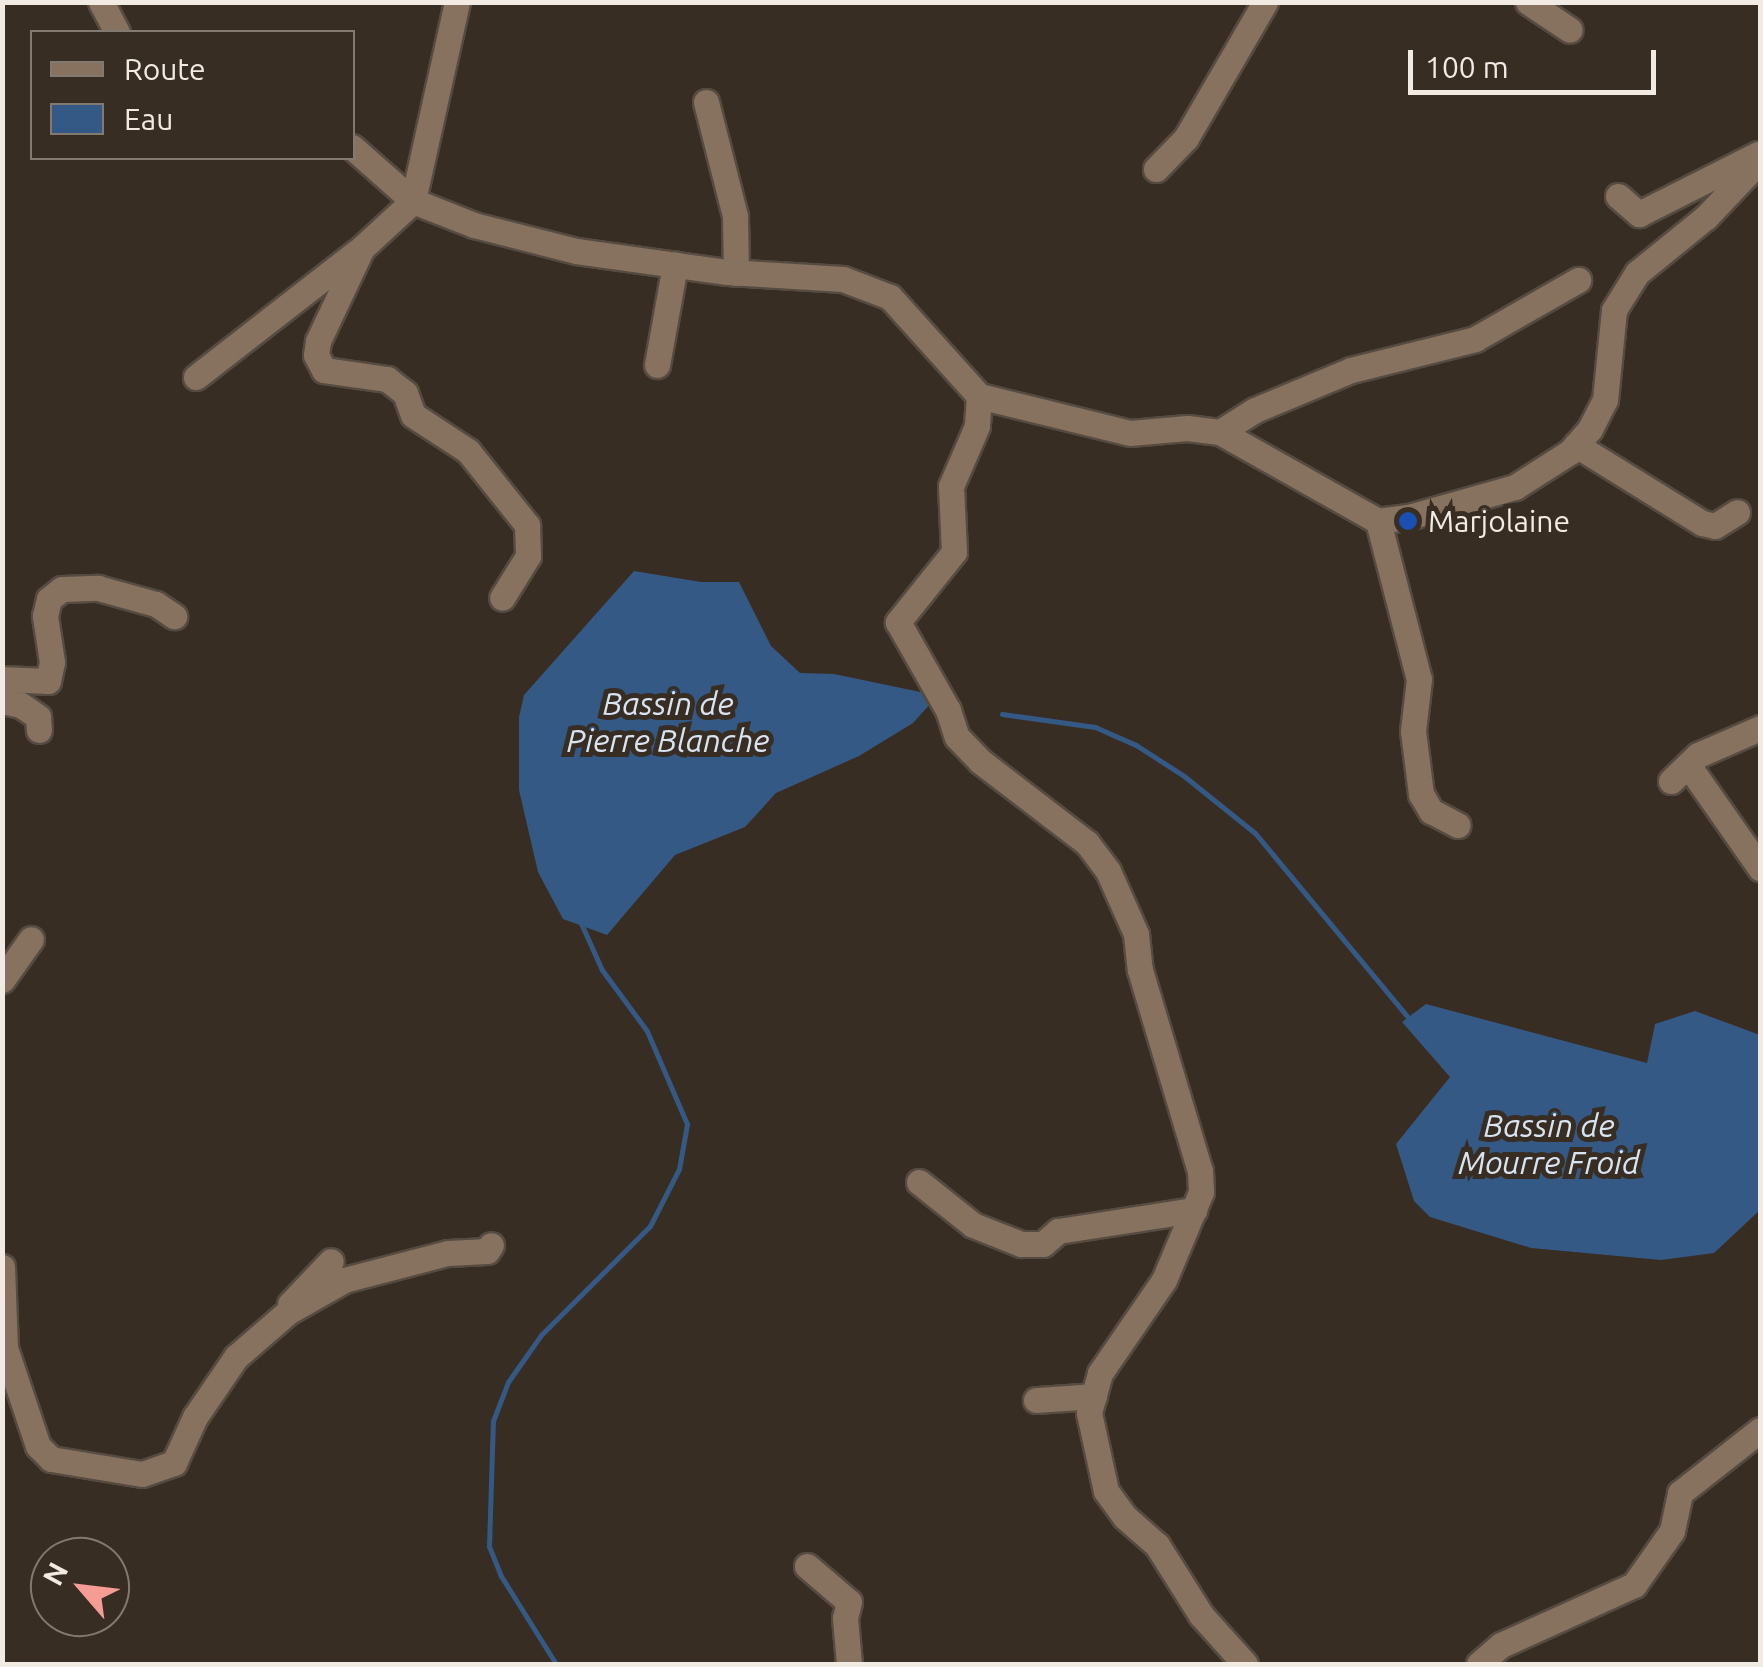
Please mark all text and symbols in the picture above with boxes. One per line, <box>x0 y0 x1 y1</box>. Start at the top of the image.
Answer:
legend <box>30 30 355 160</box>
scale bar <box>1413 30 1660 92</box>
text: 100 m <box>1425 50 1509 84</box>
text: Route <box>124 52 206 86</box>
text: Eau <box>124 102 173 136</box>
place label: Marjolaine <box>1428 503 1570 539</box>
marker: Marjolaine <box>1397 510 1419 532</box>
water label: Bassin de Pierre Blanche <box>566 685 770 760</box>
water label: Bassin de Mourre Froid <box>1458 1107 1640 1182</box>
north arrow <box>30 1537 130 1637</box>
text: N <box>36 1557 73 1590</box>

